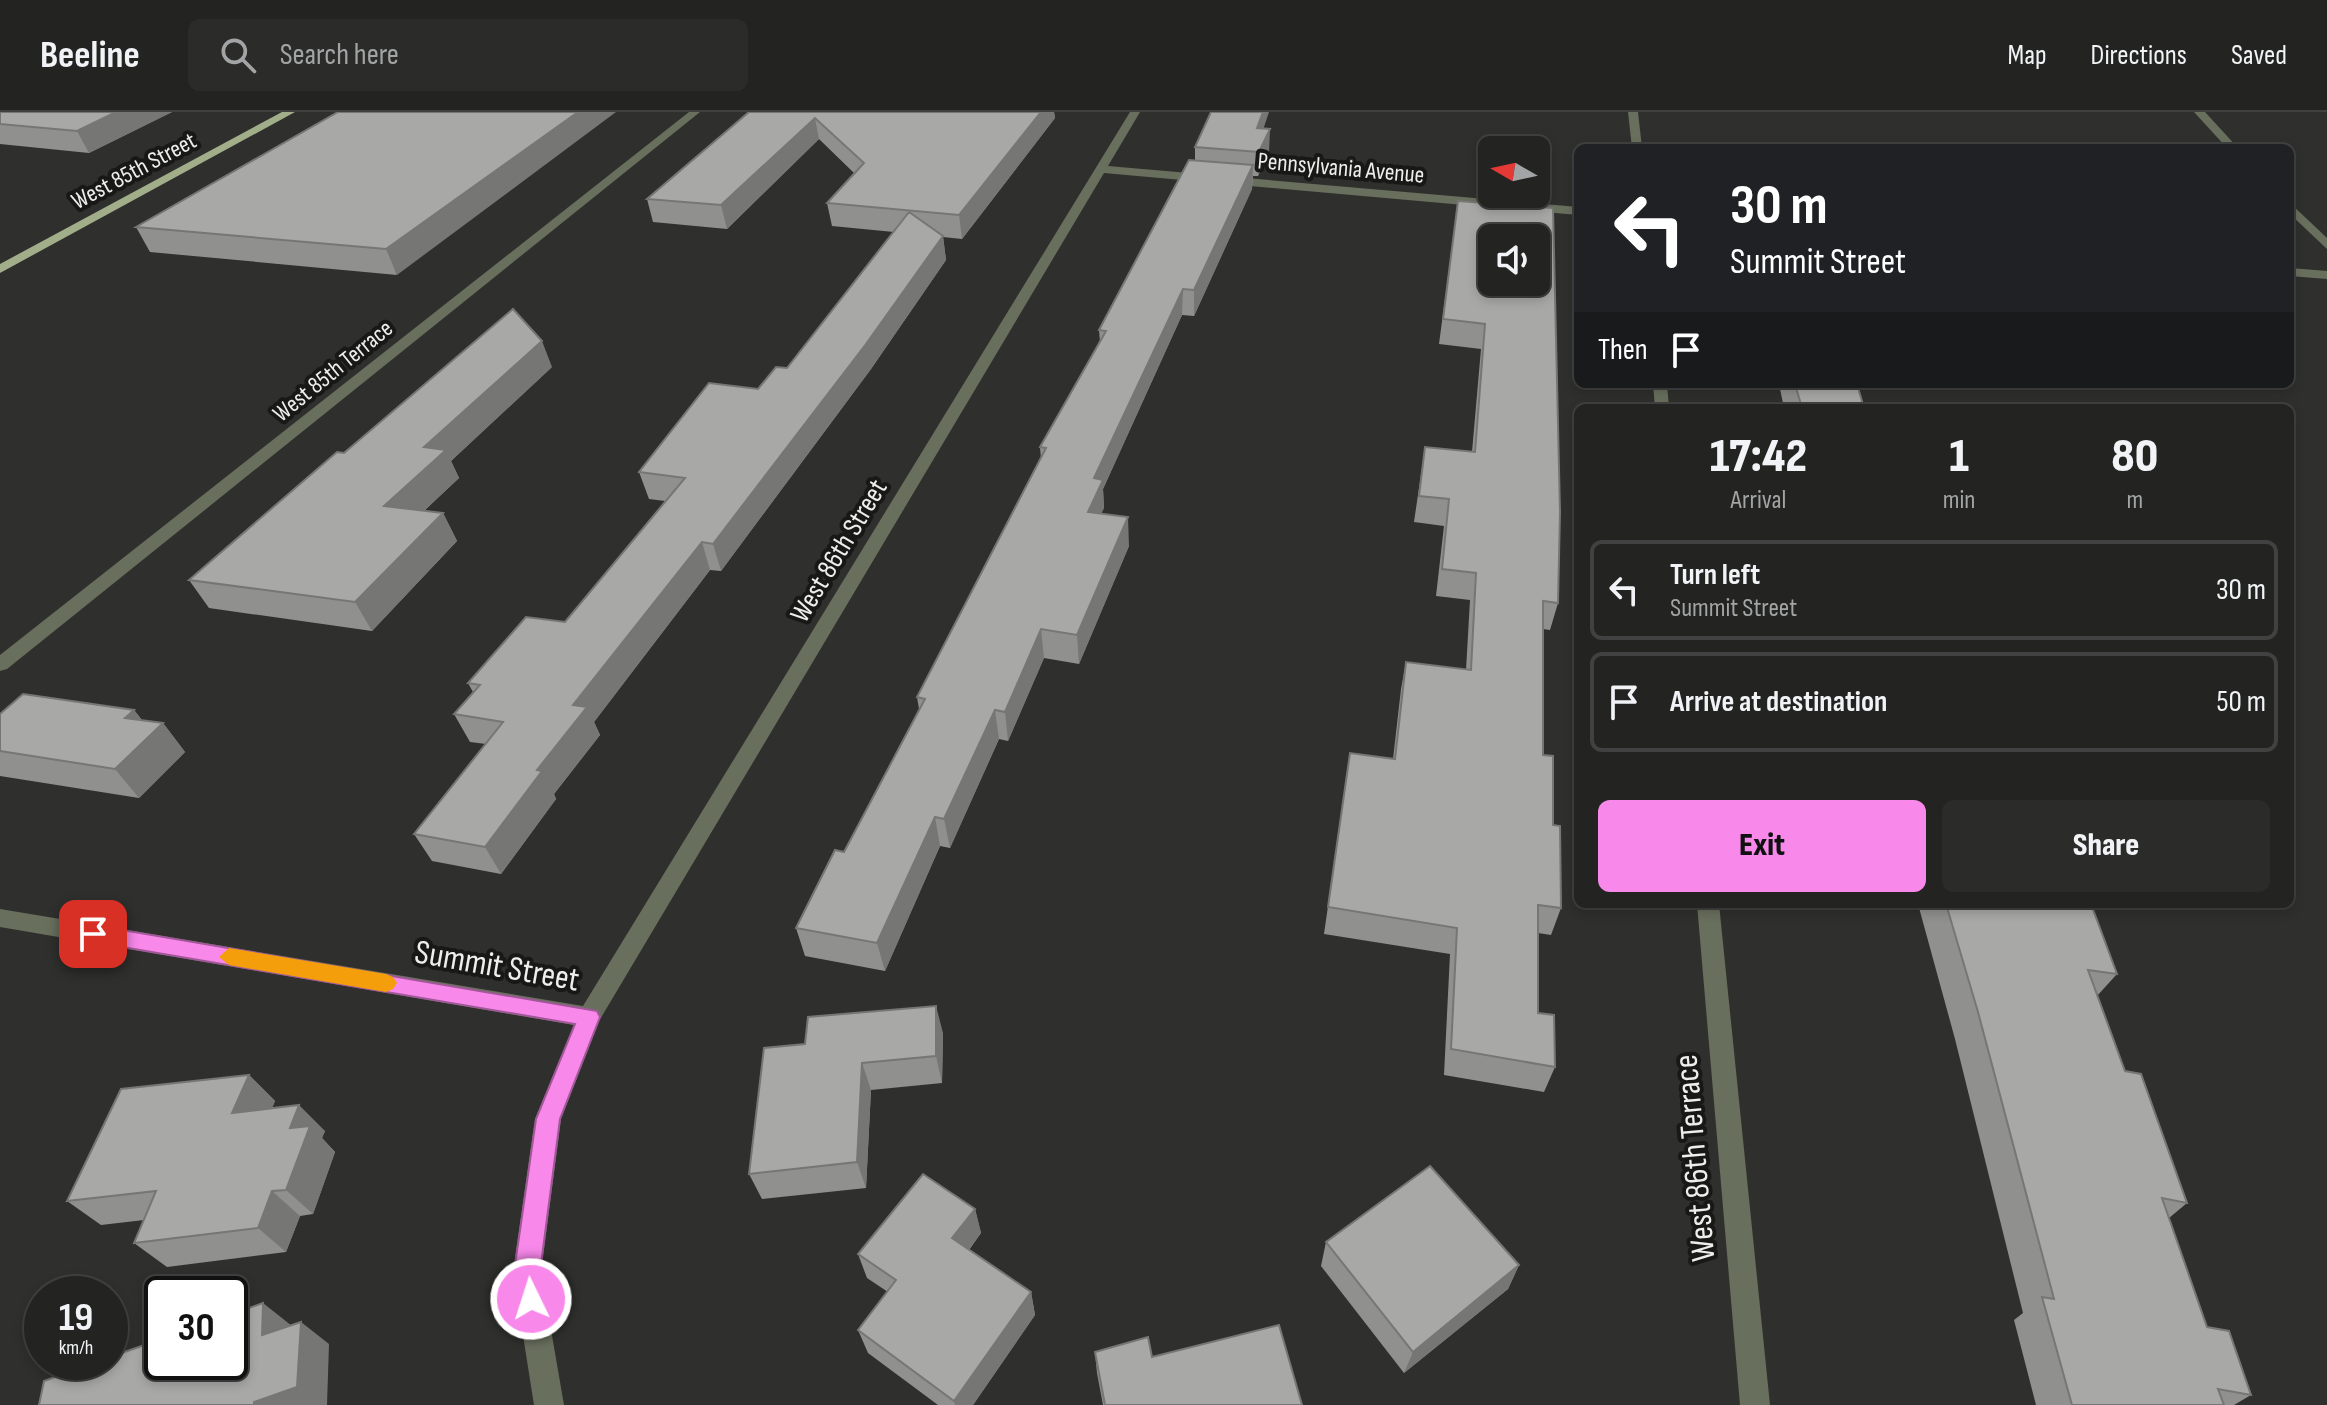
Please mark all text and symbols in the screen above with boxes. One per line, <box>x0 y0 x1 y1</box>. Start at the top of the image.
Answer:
search box <box>188 19 748 91</box>
text: Beeline <box>40 33 140 78</box>
icon: search <box>216 33 260 77</box>
text: Search here <box>280 37 399 73</box>
text: Map <box>2008 39 2047 72</box>
text: Directions <box>2091 39 2187 72</box>
text: Saved <box>2231 39 2287 72</box>
street label: West 85th Street <box>67 126 201 216</box>
north arrow <box>1478 136 1550 208</box>
map controls <box>1478 136 1550 296</box>
street label: Pennsylvania Avenue <box>1256 146 1426 190</box>
text: 30 m <box>1730 173 1828 240</box>
icon: left <box>1598 176 1702 280</box>
button: sound <box>1478 224 1550 296</box>
text: Summit Street <box>1730 241 1906 284</box>
street label: West 85th Terrace <box>267 314 399 428</box>
icon: arrive <box>1664 328 1708 372</box>
text: Then <box>1598 332 1648 368</box>
text: 17:42 <box>1710 428 1807 485</box>
text: 1 <box>1949 428 1969 485</box>
text: 80 <box>2111 428 2158 485</box>
street label: West 86th Street <box>783 474 895 628</box>
text: Arrival <box>1730 485 1786 516</box>
text: min <box>1943 485 1975 516</box>
text: m <box>2126 485 2143 516</box>
text: Turn left <box>1670 557 1760 593</box>
icon: left <box>1602 568 1646 612</box>
text: 30 m <box>2216 572 2266 608</box>
text: Summit Street <box>1670 593 1797 624</box>
icon: arrive <box>1602 680 1646 724</box>
text: Arrive at destination <box>1670 684 1887 720</box>
text: 50 m <box>2217 684 2266 720</box>
button: Exit <box>1598 800 1926 892</box>
button: Share <box>1942 800 2270 892</box>
pin <box>59 900 127 968</box>
icon: arrive <box>71 912 115 956</box>
street label: Summit Street <box>412 931 582 1001</box>
street label: West 86th Terrace <box>1666 1053 1724 1263</box>
position arrow <box>489 1257 573 1341</box>
speed limit sign: 30 <box>144 1276 248 1380</box>
text: 19 <box>59 1294 93 1342</box>
text: km/h <box>59 1336 93 1360</box>

